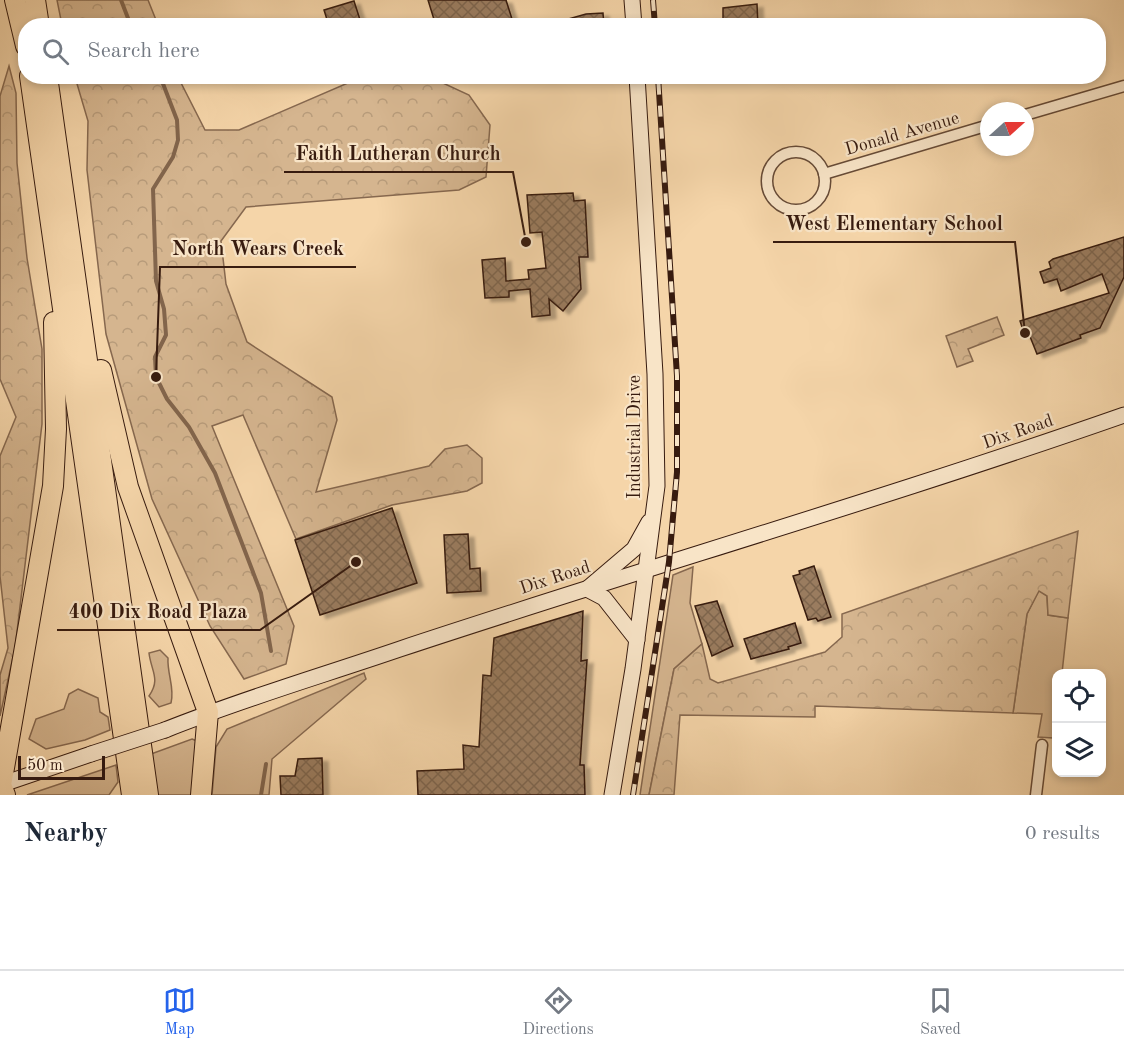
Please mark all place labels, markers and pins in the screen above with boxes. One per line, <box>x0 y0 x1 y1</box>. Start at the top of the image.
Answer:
callout: Faith Lutheran Church <box>284 134 513 172</box>
callout: West Elementary School <box>773 204 1015 242</box>
callout: North Wears Creek <box>160 229 356 267</box>
callout: 400 Dix Road Plaza <box>57 592 260 630</box>

